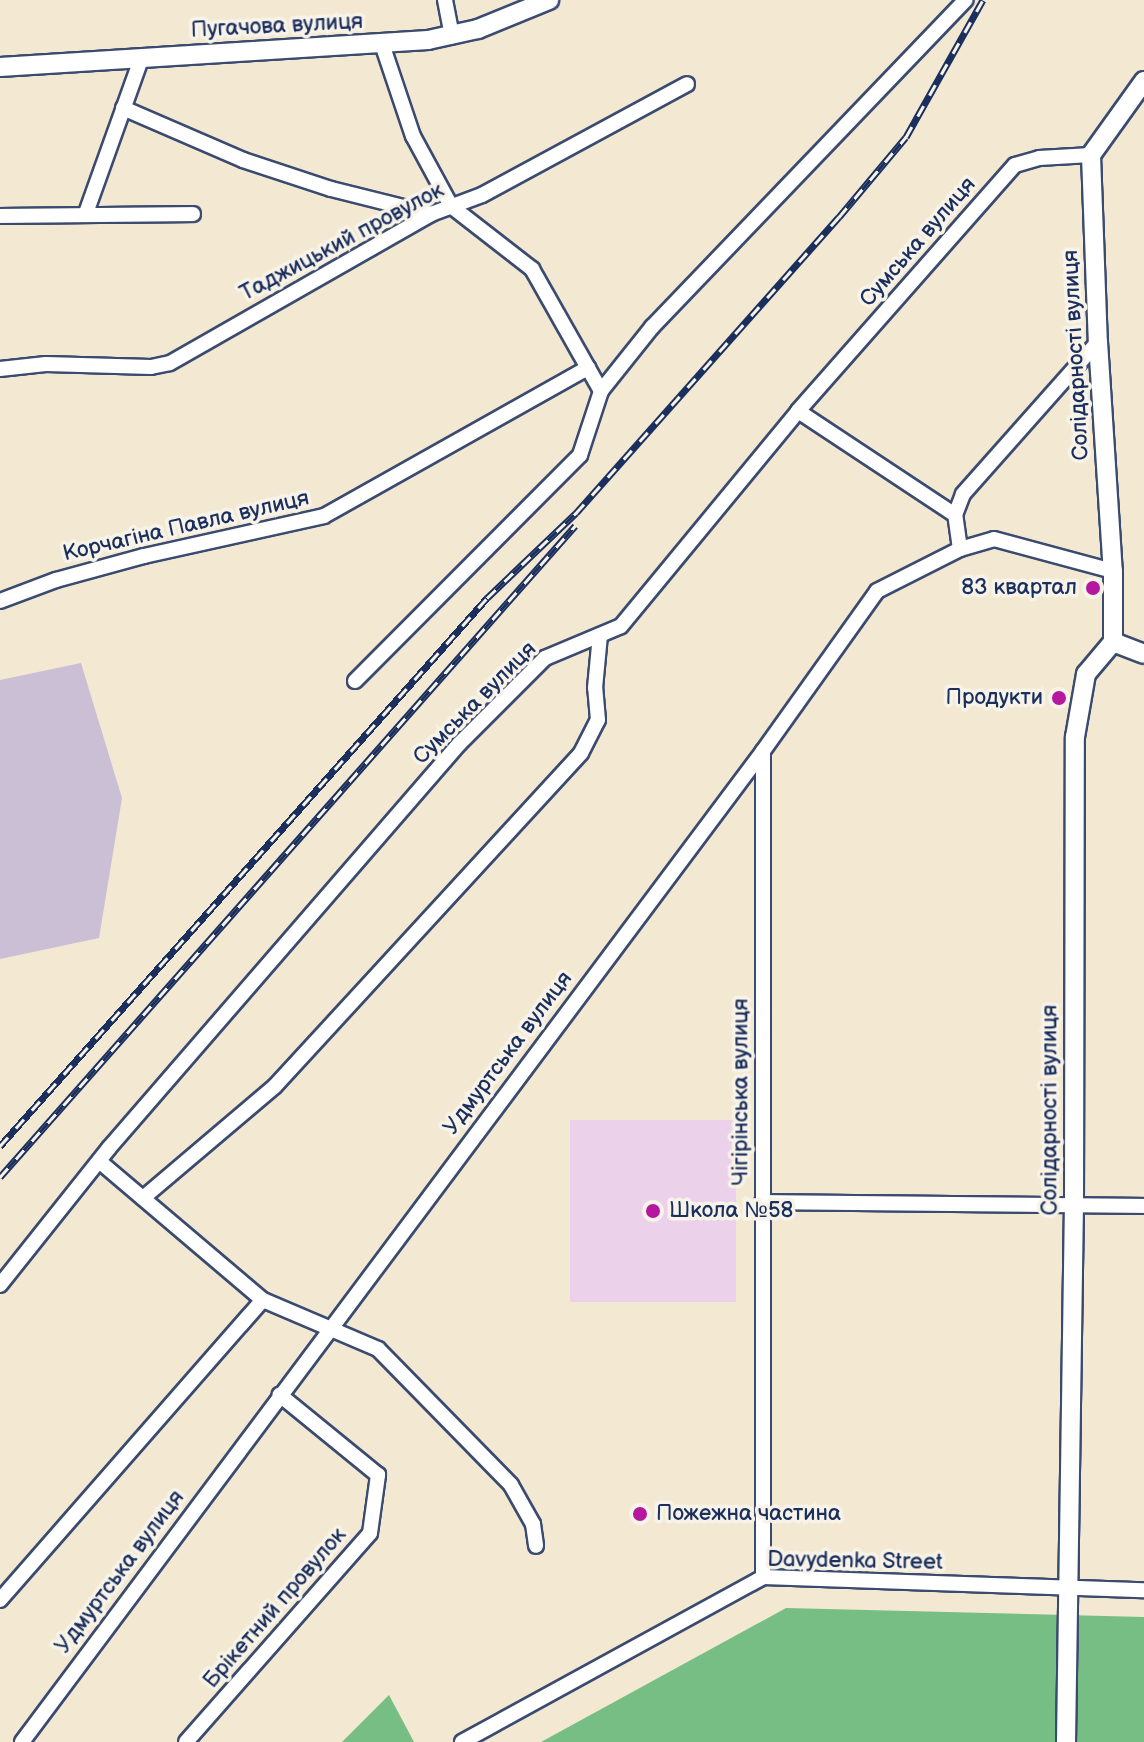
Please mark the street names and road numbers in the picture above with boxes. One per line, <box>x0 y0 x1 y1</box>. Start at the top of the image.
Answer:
street label: Пугачова вулиця <box>190 8 364 44</box>
street label: Сумська вулиця <box>855 172 981 312</box>
street label: Таджицький провулок <box>236 177 448 307</box>
street label: Солідарності вулиця <box>1057 249 1095 461</box>
street label: Корчагіна Павла вулиця <box>60 485 312 567</box>
street label: Сумська вулиця <box>408 636 542 770</box>
street label: Удмуртська вулиця <box>438 966 578 1140</box>
street label: Чiгiрiнська вулиця <box>728 998 754 1186</box>
street label: Солідарності вулиця <box>1037 1005 1063 1215</box>
street label: Удмуртська вулиця <box>50 1485 190 1659</box>
street label: Брiкетний провулок <box>198 1522 352 1694</box>
street label: Davydenka Street <box>767 1546 943 1576</box>

